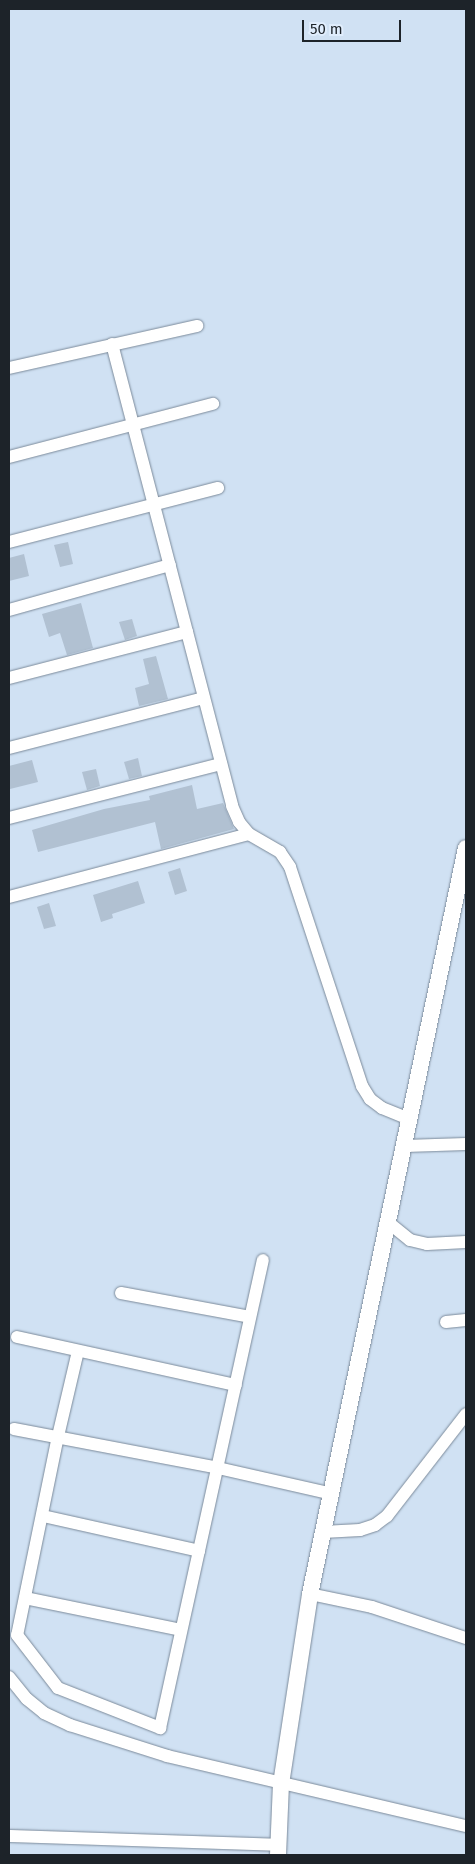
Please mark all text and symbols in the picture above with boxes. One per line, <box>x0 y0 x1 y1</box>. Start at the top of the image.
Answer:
scale bar <box>305 10 404 42</box>
text: 50 m <box>310 20 343 38</box>

